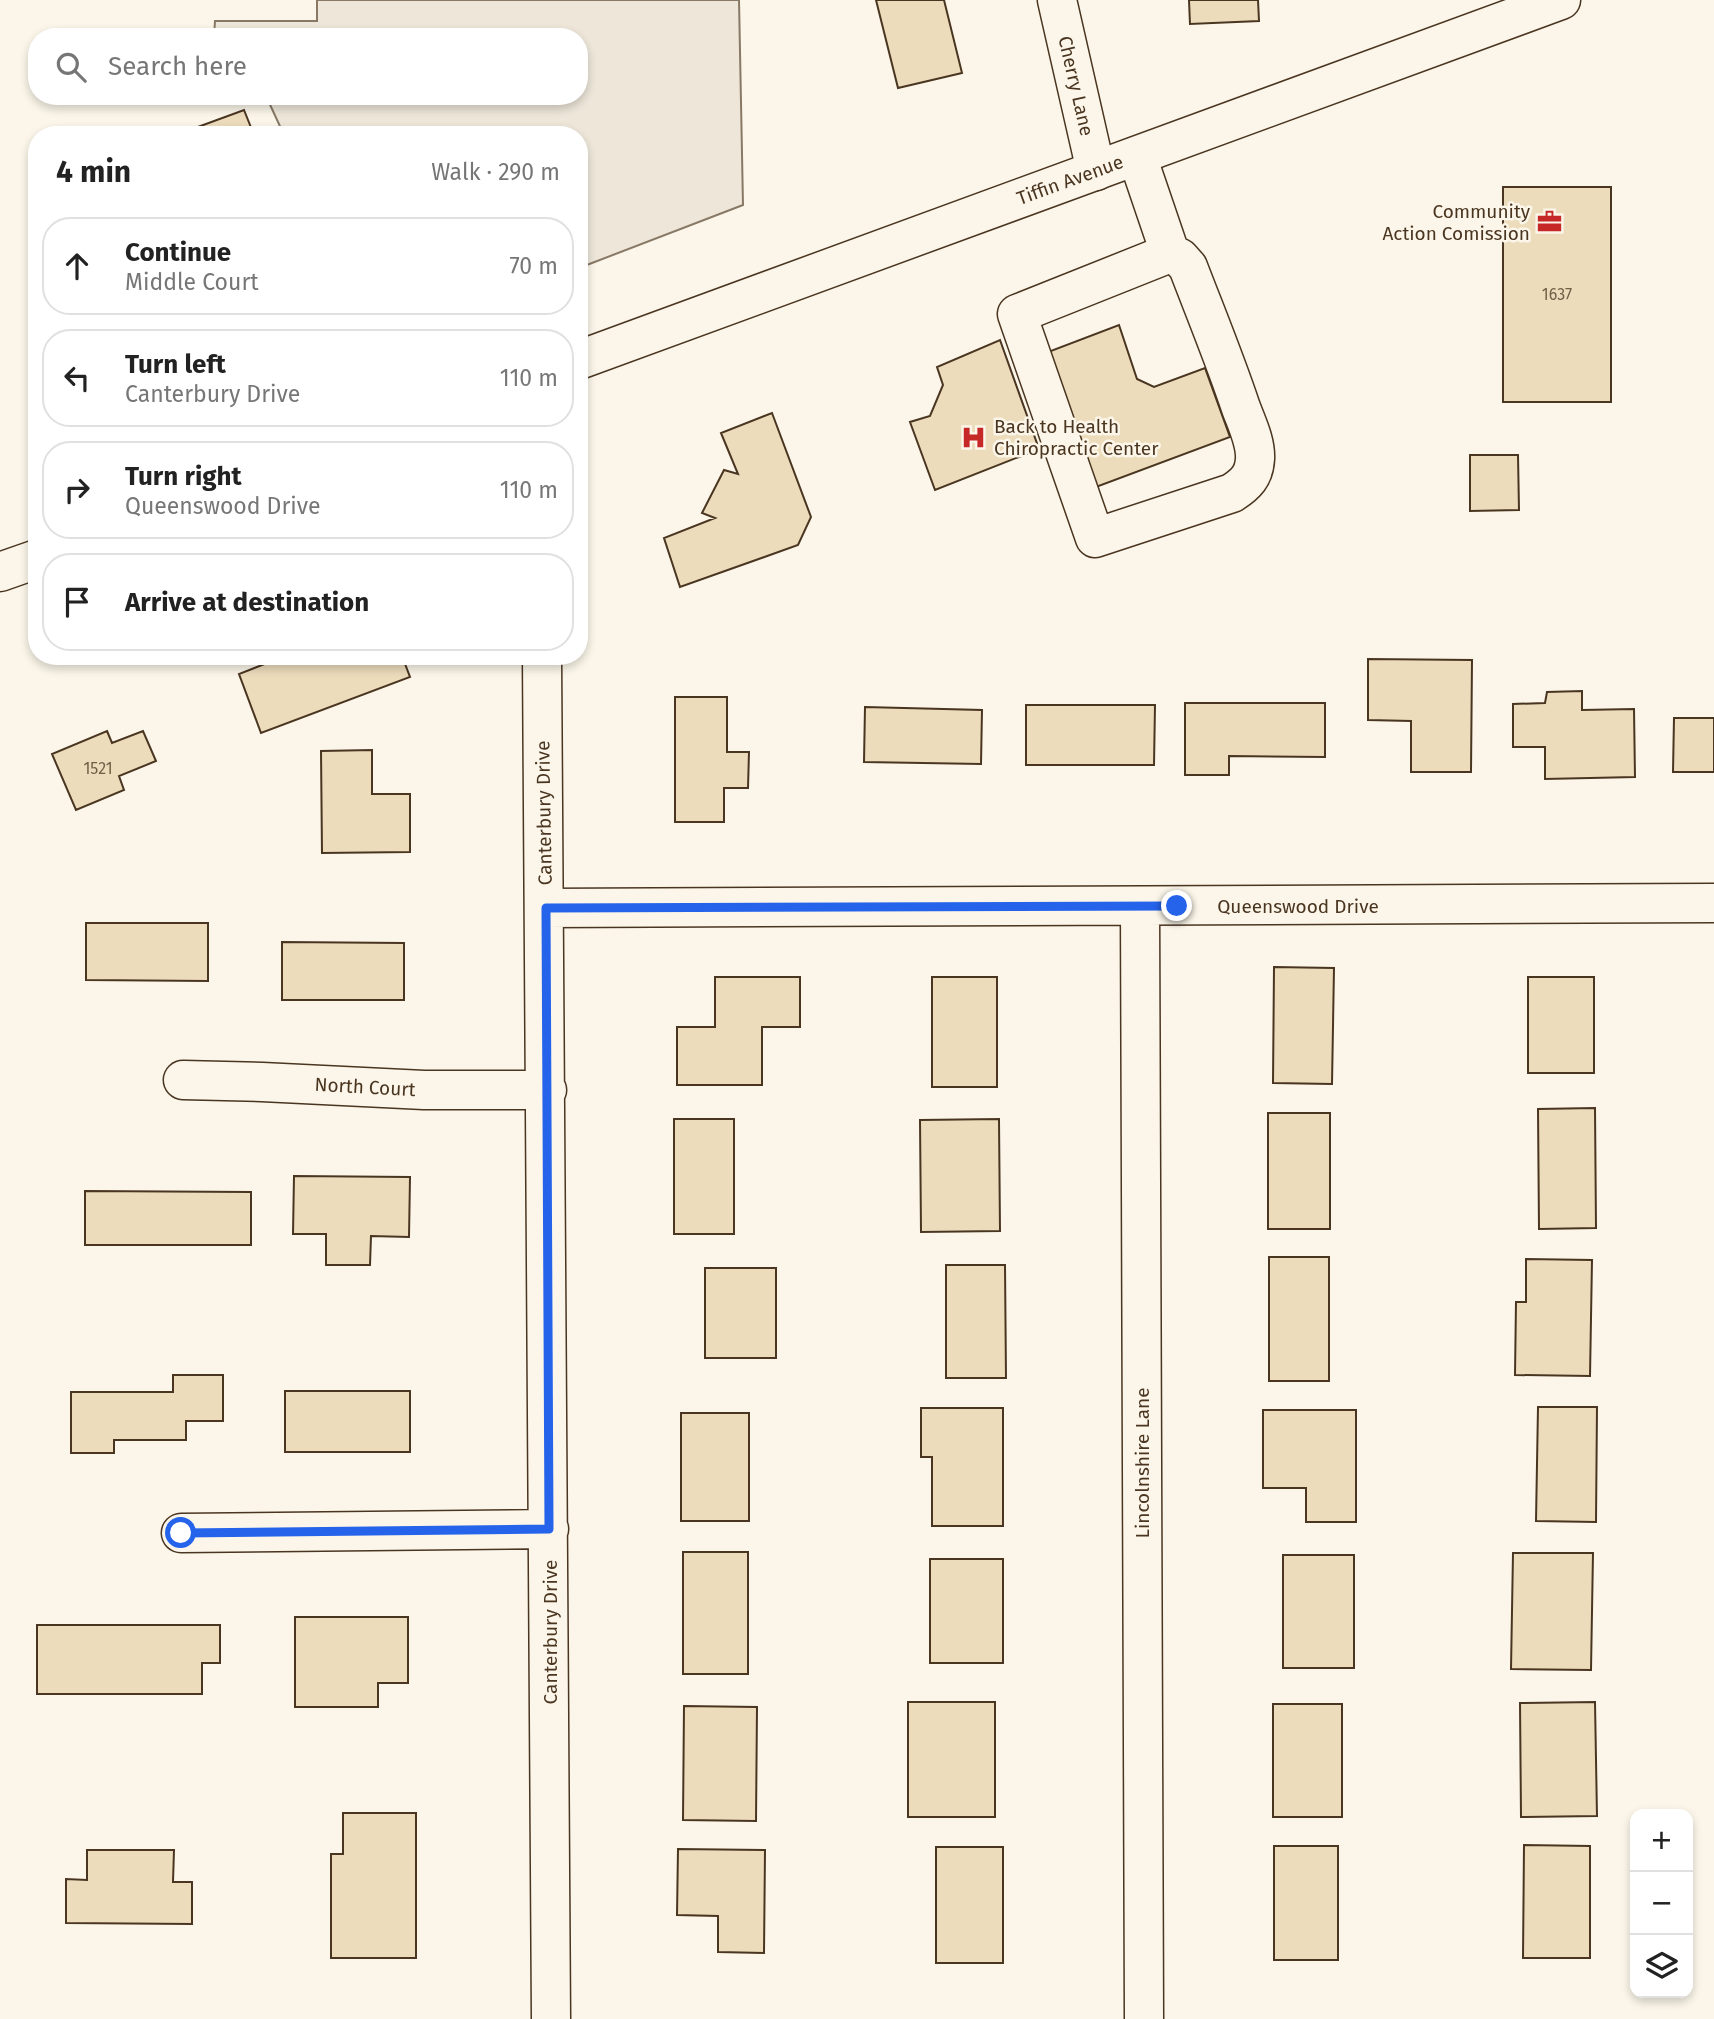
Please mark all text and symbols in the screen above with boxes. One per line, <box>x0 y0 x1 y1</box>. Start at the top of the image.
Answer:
search box <box>28 28 588 105</box>
street label: Cherry Lane <box>1053 34 1099 138</box>
icon: search <box>52 48 90 86</box>
text: Search here <box>108 51 247 82</box>
street label: Tiffin Avenue <box>1014 150 1126 210</box>
text: 4 min <box>56 154 131 190</box>
text: Walk · 290 m <box>431 158 560 186</box>
place label: Community Action Comission <box>1382 200 1531 245</box>
office icon: Community Action Comission <box>1536 208 1564 236</box>
text: Continue <box>125 237 231 268</box>
icon: ahead <box>58 247 96 285</box>
text: 70 m <box>509 252 558 280</box>
text: Middle Court <box>125 268 259 296</box>
house number: 1637 <box>1542 285 1572 304</box>
text: Turn left <box>125 349 226 380</box>
icon: left <box>58 359 96 397</box>
text: 110 m <box>500 364 558 392</box>
text: Canterbury Drive <box>125 380 300 408</box>
place label: Back to Health Chiropractic Center <box>994 415 1159 460</box>
hospital icon: Back to Health Chiropractic Center <box>960 423 988 451</box>
text: Turn right <box>125 461 242 492</box>
icon: right <box>58 471 96 509</box>
text: 110 m <box>500 476 558 504</box>
text: Queenswood Drive <box>125 492 321 520</box>
icon: arrive <box>58 583 96 621</box>
text: Arrive at destination <box>125 587 369 618</box>
street label: Canterbury Drive <box>531 740 557 886</box>
house number: 1521 <box>83 759 113 778</box>
route end <box>1161 890 1192 921</box>
street label: Queenswood Drive <box>1217 895 1379 918</box>
street label: North Court <box>314 1073 416 1101</box>
street label: Lincolnshire Lane <box>1131 1387 1154 1539</box>
route start <box>165 1517 196 1548</box>
street label: Canterbury Drive <box>539 1560 562 1704</box>
map controls <box>1630 1809 1693 1998</box>
button: + <box>1630 1809 1693 1872</box>
button: − <box>1630 1872 1693 1935</box>
button: layers <box>1630 1935 1693 1998</box>

